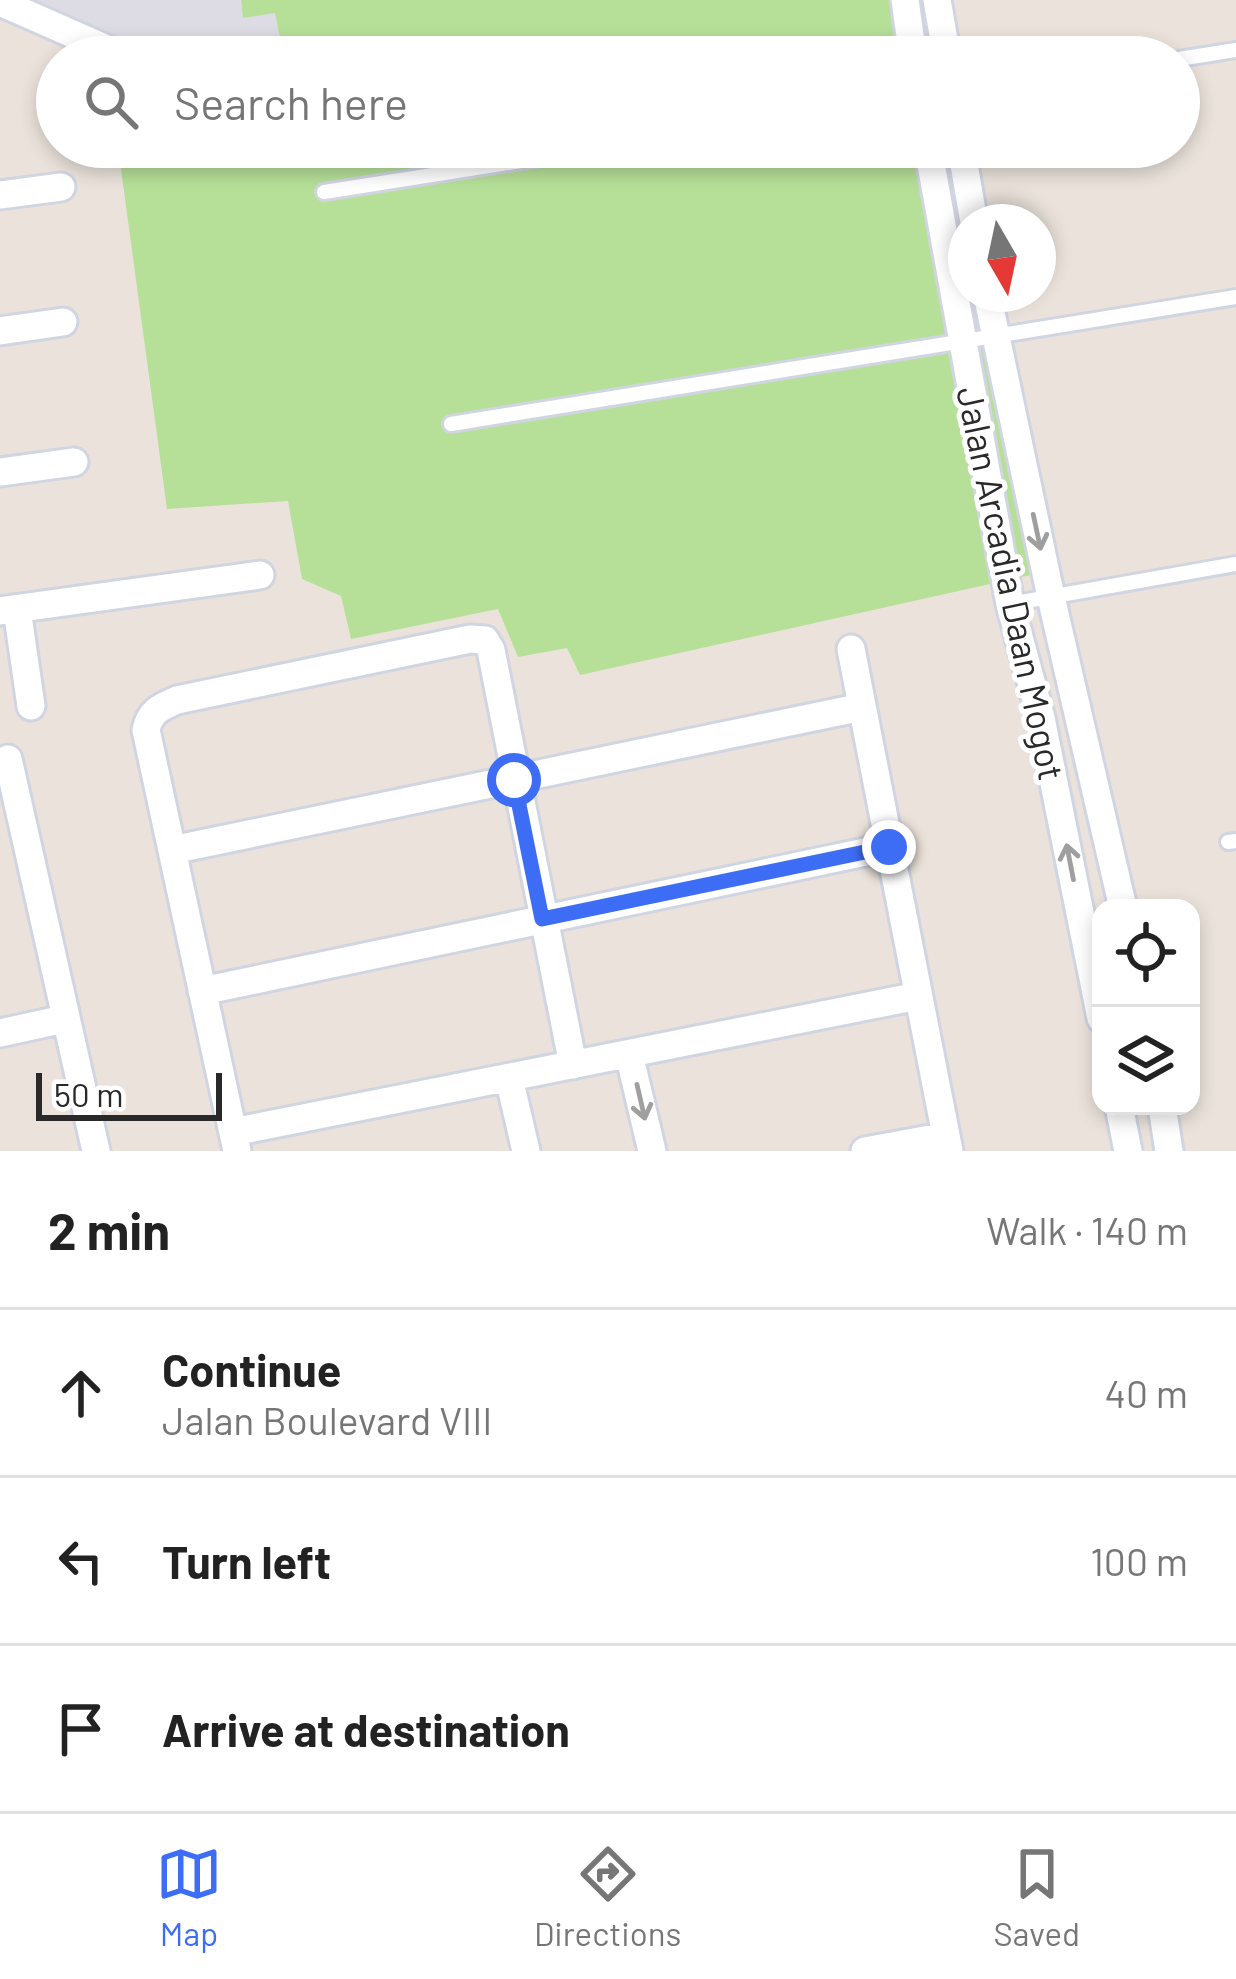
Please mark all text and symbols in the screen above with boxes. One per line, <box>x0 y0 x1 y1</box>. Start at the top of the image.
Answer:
search box <box>36 36 1200 168</box>
icon: search <box>78 69 144 135</box>
text: Search here <box>174 75 408 129</box>
north arrow <box>948 204 1056 312</box>
street label: Jalan Arcadia Daan Mogot <box>949 382 1075 784</box>
one-way arrow <box>1026 512 1049 550</box>
route start <box>487 753 541 807</box>
route end <box>862 820 916 874</box>
one-way arrow <box>1057 844 1080 882</box>
map controls <box>1092 899 1200 1115</box>
button: locate <box>1092 899 1200 1007</box>
button: layers <box>1092 1007 1200 1115</box>
scale bar <box>36 1067 222 1120</box>
text: 50 m <box>54 1074 124 1114</box>
one-way arrow <box>631 1083 653 1121</box>
text: 2 min <box>48 1199 170 1260</box>
text: Walk · 140 m <box>986 1206 1188 1253</box>
text: Continue <box>162 1342 341 1396</box>
icon: ahead <box>48 1360 114 1426</box>
text: 40 m <box>1104 1369 1188 1416</box>
text: Jalan Boulevard VIII <box>162 1396 492 1443</box>
icon: left <box>48 1528 114 1594</box>
text: Turn left <box>162 1534 331 1588</box>
text: 100 m <box>1090 1537 1188 1584</box>
icon: arrive <box>48 1696 114 1762</box>
text: Arrive at destination <box>162 1702 570 1756</box>
tab: Map <box>156 1841 222 1953</box>
tab: Directions <box>534 1841 681 1953</box>
tab: Saved <box>993 1841 1080 1953</box>

